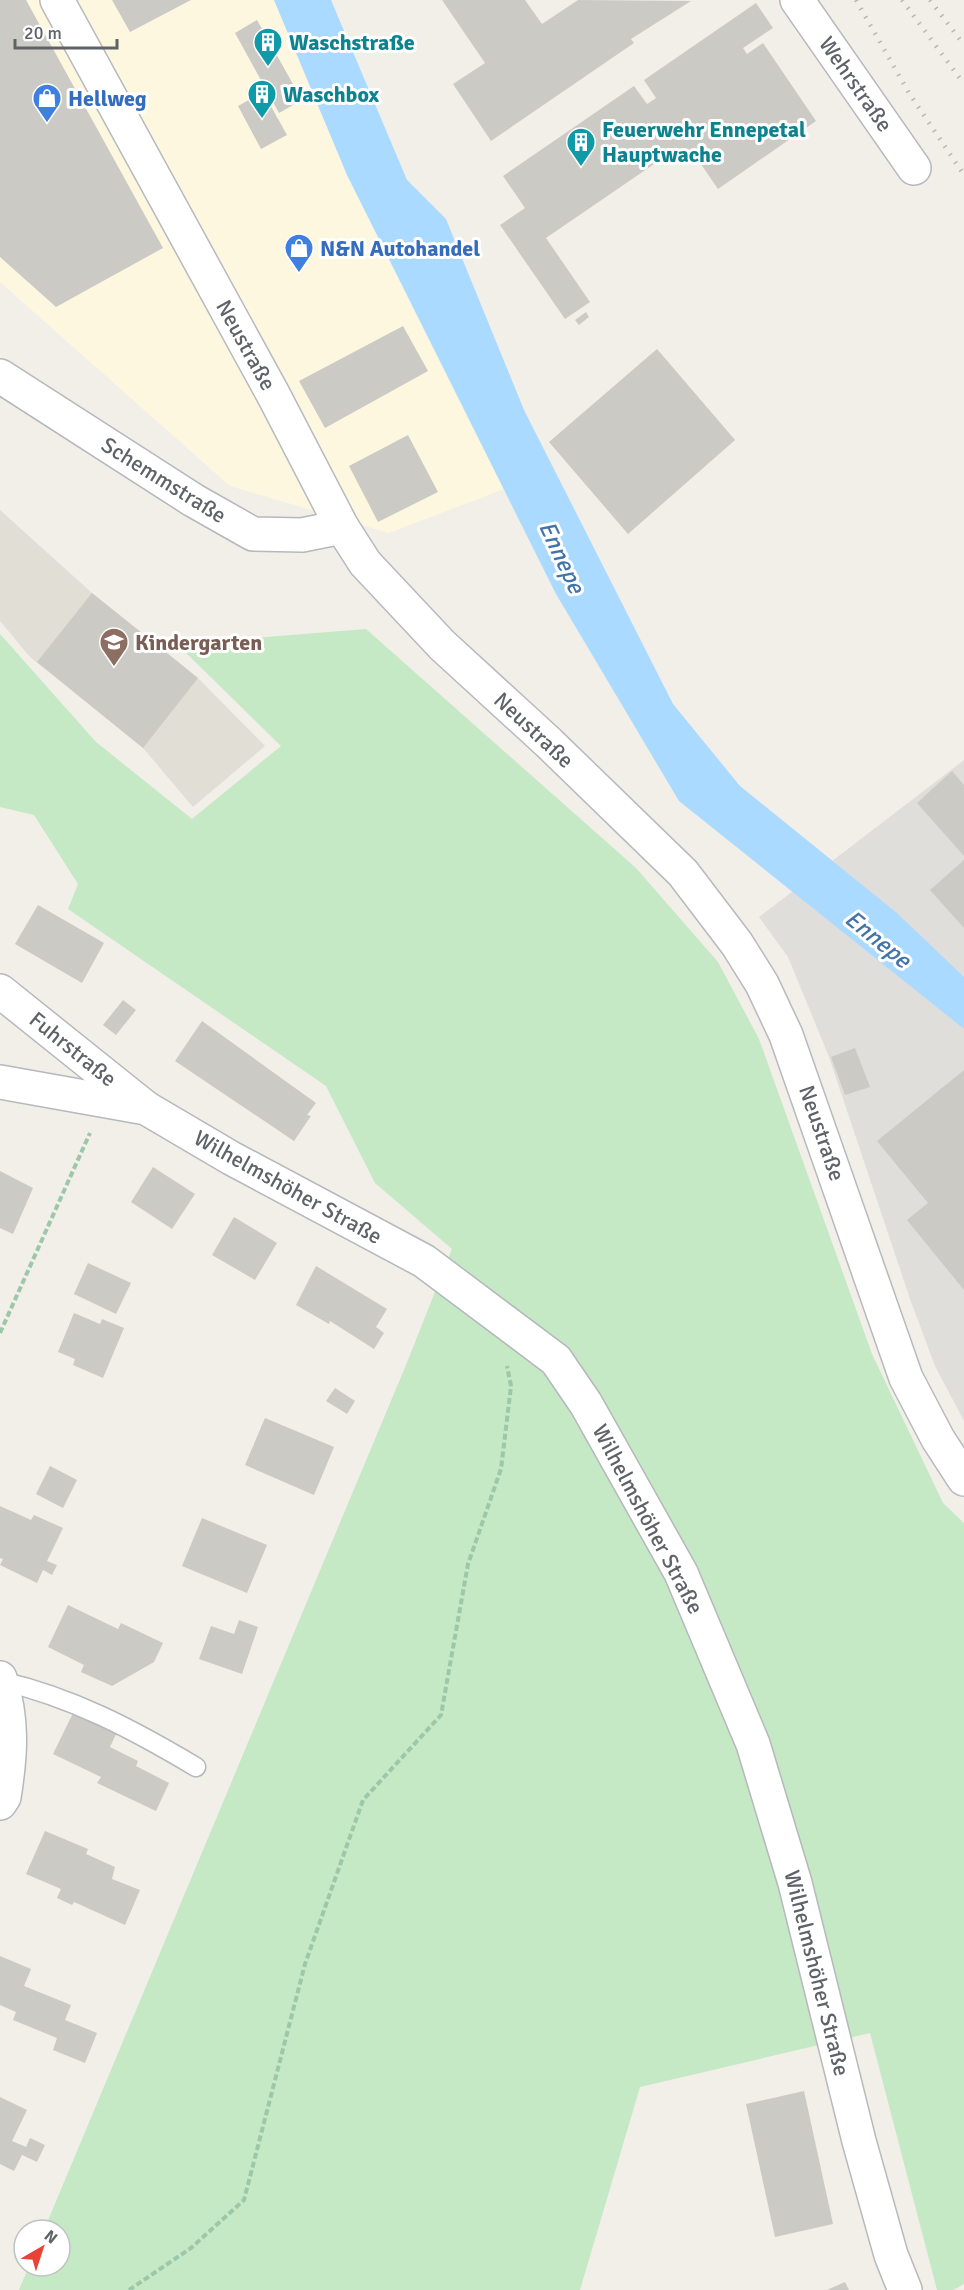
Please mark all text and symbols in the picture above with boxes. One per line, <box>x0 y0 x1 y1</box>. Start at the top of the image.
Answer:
scale bar <box>15 12 117 50</box>
text: 20 m <box>24 22 62 44</box>
building icon: Waschstraße <box>252 26 284 68</box>
place label: Waschstraße <box>289 29 415 56</box>
street label: Wehrstraße <box>813 31 899 137</box>
building icon: Waschbox <box>246 78 278 120</box>
place label: Waschbox <box>283 81 380 108</box>
shop icon: Hellweg <box>31 82 63 124</box>
place label: Hellweg <box>68 85 147 112</box>
place label: Feuerwehr Ennepetal Hauptwache <box>602 116 806 168</box>
building icon: Feuerwehr Ennepetal Hauptwache <box>565 126 597 168</box>
shop icon: N&N Autohandel <box>283 232 315 274</box>
place label: N&N Autohandel <box>320 235 480 262</box>
street label: Neustraße <box>210 295 282 395</box>
street label: Schemmstraße <box>97 431 231 529</box>
water label: Ennepe <box>532 516 592 599</box>
school or university icon: Kindergarten <box>98 626 130 668</box>
place label: Kindergarten <box>135 629 262 656</box>
street label: Neustraße <box>489 686 579 774</box>
water label: Ennepe <box>839 903 918 975</box>
street label: Fuhrstraße <box>24 1006 122 1092</box>
street label: Neustraße <box>793 1082 851 1184</box>
street label: Wilhelmshöher Straße <box>189 1124 387 1250</box>
street label: Wilhelmshöher Straße <box>587 1420 709 1618</box>
street label: Wilhelmshöher Straße <box>778 1867 856 2079</box>
north arrow <box>12 2218 72 2278</box>
text: N <box>40 2226 61 2248</box>

